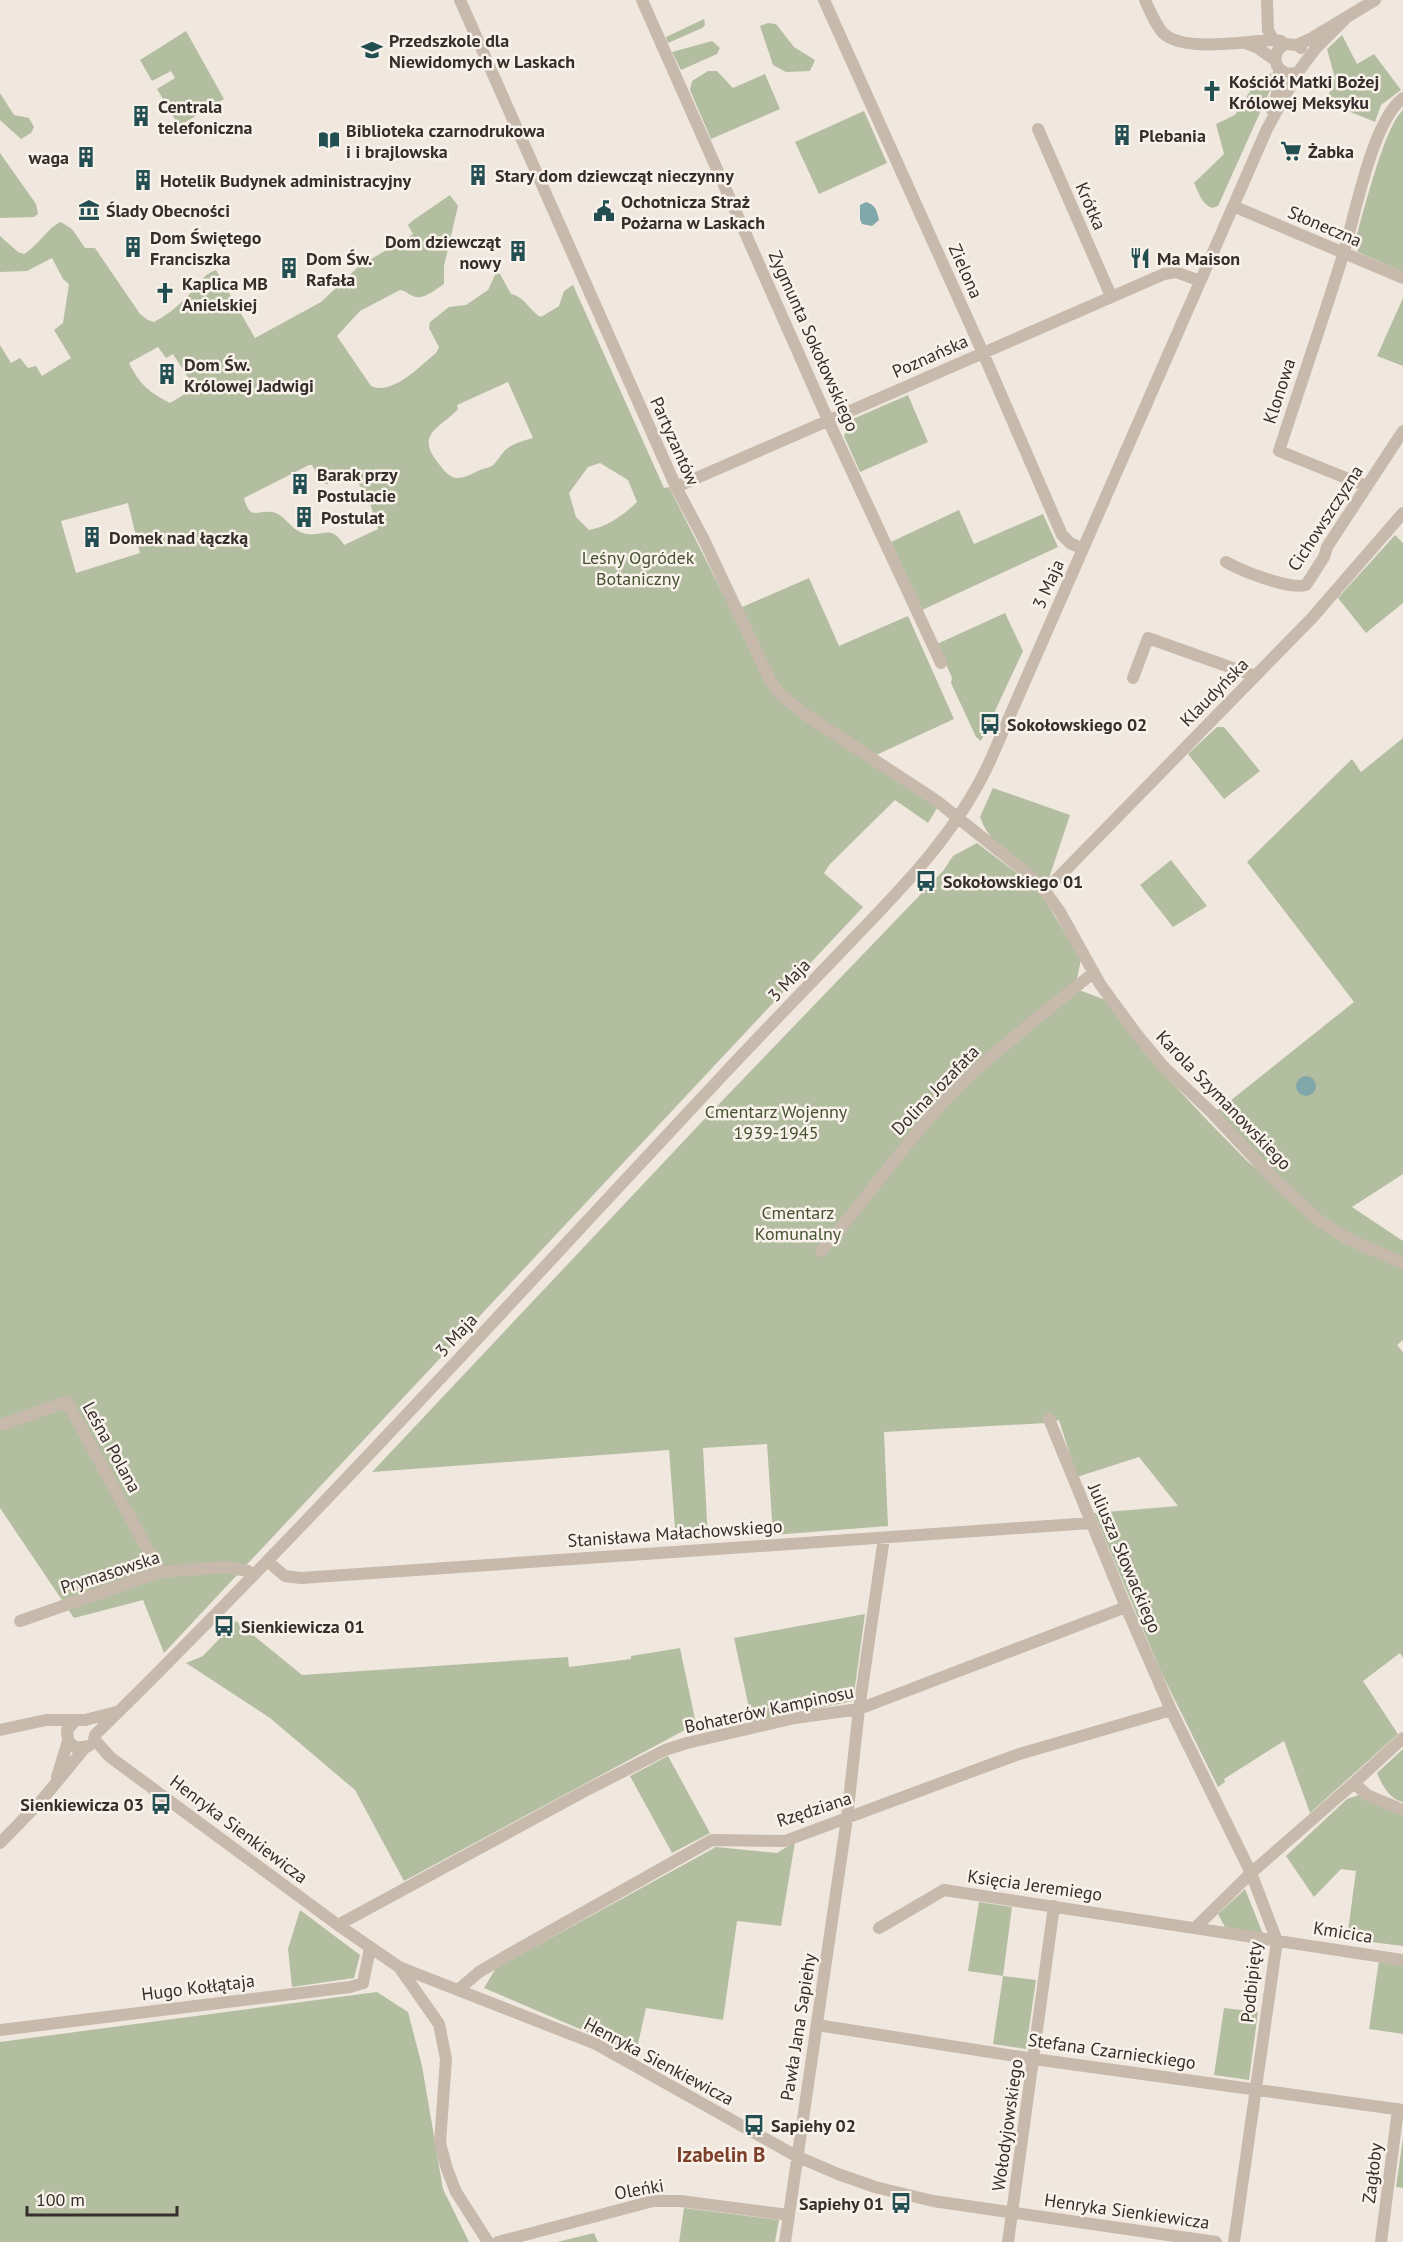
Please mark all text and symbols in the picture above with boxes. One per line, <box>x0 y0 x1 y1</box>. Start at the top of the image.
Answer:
place label: Przedszkole dla Niewidomych w Laskach <box>389 29 575 73</box>
school or university icon: Przedszkole dla Niewidomych w Laskach <box>360 38 384 62</box>
place label: Kościół Matki Bożej Królowej Meksyku <box>1229 70 1379 114</box>
church icon: Kościół Matki Bożej Królowej Meksyku <box>1200 79 1224 103</box>
place label: Centrala telefoniczna <box>158 95 252 139</box>
building icon: Centrala telefoniczna <box>129 104 153 128</box>
place label: Biblioteka czarnodrukowa i i brajlowska <box>346 119 545 163</box>
building icon: Plebania <box>1110 123 1134 147</box>
place label: Plebania <box>1139 124 1206 147</box>
library icon: Biblioteka czarnodrukowa i i brajlowska <box>317 128 341 152</box>
supermarket icon: Żabka <box>1279 139 1303 163</box>
place label: Żabka <box>1308 140 1354 163</box>
building icon: waga <box>74 145 98 169</box>
place label: waga <box>28 146 69 169</box>
building icon: Stary dom dziewcząt nieczynny <box>466 163 490 187</box>
place label: Stary dom dziewcząt nieczynny <box>495 164 734 187</box>
building icon: Hotelik Budynek administracyjny <box>131 168 155 192</box>
place label: Hotelik Budynek administracyjny <box>160 169 412 192</box>
street label: Krótka <box>1070 179 1112 233</box>
place label: Ochotnicza Straż Pożarna w Laskach <box>621 190 765 234</box>
museum icon: Ślady Obecności <box>77 198 101 222</box>
place label: Ślady Obecności <box>106 199 230 222</box>
public building icon: Ochotnicza Straż Pożarna w Laskach <box>592 199 616 223</box>
street label: Słoneczna <box>1285 200 1365 252</box>
place label: Dom Świętego Franciszka <box>150 226 262 270</box>
place label: Dom dziewcząt nowy <box>385 230 502 274</box>
building icon: Dom Świętego Franciszka <box>121 235 145 259</box>
building icon: Dom dziewcząt nowy <box>506 239 530 263</box>
street label: Zielona <box>944 240 988 302</box>
restaurant icon: Ma Maison <box>1128 246 1152 270</box>
place label: Dom Św. Rafała <box>306 247 372 291</box>
street label: Zygmunta Sokołowskiego <box>764 247 864 435</box>
place label: Ma Maison <box>1157 247 1240 270</box>
building icon: Dom Św. Rafała <box>277 256 301 280</box>
place label: Kaplica MB Anielskiej <box>182 272 268 316</box>
church icon: Kaplica MB Anielskiej <box>153 281 177 305</box>
street label: Poznańska <box>889 329 971 383</box>
place label: Dom Św. Królowej Jadwigi <box>184 353 314 397</box>
street label: Klonowa <box>1258 355 1300 427</box>
building icon: Dom Św. Królowej Jadwigi <box>155 362 179 386</box>
street label: Partyzantów <box>645 393 705 490</box>
street label: Cichowszczyzna <box>1282 461 1368 575</box>
place label: Barak przy Postulacie <box>317 463 398 507</box>
building icon: Barak przy Postulacie <box>288 472 312 496</box>
building icon: Postulat <box>292 505 316 529</box>
place label: Postulat <box>321 506 385 529</box>
building icon: Domek nad łączką <box>80 525 104 549</box>
place label: Domek nad łączką <box>109 526 248 549</box>
park label: Leśny Ogródek Botaniczny <box>582 546 695 590</box>
street label: 3 Maja <box>1027 556 1069 612</box>
street label: Klaudyńska <box>1175 653 1253 731</box>
bus stop icon: Sokołowskiego 02 <box>978 712 1002 736</box>
place label: Sokołowskiego 02 <box>1007 713 1147 736</box>
bus stop icon: Sokołowskiego 01 <box>914 869 938 893</box>
place label: Sokołowskiego 01 <box>943 870 1083 893</box>
street label: 3 Maja <box>763 953 815 1007</box>
street label: Karola Szymanowskiego <box>1151 1025 1297 1175</box>
street label: Dolina Jozafata <box>886 1040 984 1140</box>
park label: Cmentarz Wojenny 1939-1945 <box>705 1100 848 1144</box>
park label: Cmentarz Komunalny <box>755 1201 842 1245</box>
street label: 3 Maja <box>430 1308 482 1362</box>
street label: Leśna Polana <box>78 1397 146 1497</box>
street label: Juliusza Słowackiego <box>1083 1479 1167 1636</box>
street label: Stanisława Małachowskiego <box>567 1514 783 1552</box>
street label: Prymasowska <box>58 1545 162 1599</box>
bus stop icon: Sienkiewicza 01 <box>212 1614 236 1638</box>
place label: Sienkiewicza 01 <box>241 1615 365 1638</box>
street label: Bohaterów Kampinosu <box>682 1680 856 1738</box>
street label: Henryka Sienkiewicza <box>166 1770 312 1888</box>
street label: Rzędziana <box>774 1786 854 1832</box>
bus stop icon: Sienkiewicza 03 <box>149 1792 173 1816</box>
place label: Sienkiewicza 03 <box>20 1793 144 1816</box>
street label: Księcia Jeremiego <box>966 1864 1104 1906</box>
street label: Kmicica <box>1312 1916 1374 1948</box>
street label: Podbipięty <box>1235 1940 1267 2024</box>
street label: Pawła Jana Sapiehy <box>775 1951 821 2102</box>
street label: Hugo Kołłątaja <box>140 1969 256 2005</box>
street label: Henryka Sienkiewicza <box>580 2012 738 2110</box>
street label: Stefana Czarnieckiego <box>1027 2028 1197 2074</box>
street label: Wołodyjowskiego <box>986 2057 1028 2193</box>
bus stop icon: Sapiehy 02 <box>742 2113 766 2137</box>
place label: Sapiehy 02 <box>771 2114 856 2137</box>
district label: Izabelin B <box>677 2141 765 2168</box>
street label: Zagłoby <box>1357 2141 1387 2205</box>
street label: Oleńki <box>612 2173 666 2205</box>
scale bar <box>27 2179 177 2217</box>
text: 100 m <box>36 2188 85 2211</box>
street label: Henryka Sienkiewicza <box>1043 2188 1211 2234</box>
bus stop icon: Sapiehy 01 <box>889 2191 913 2215</box>
place label: Sapiehy 01 <box>799 2192 884 2215</box>

